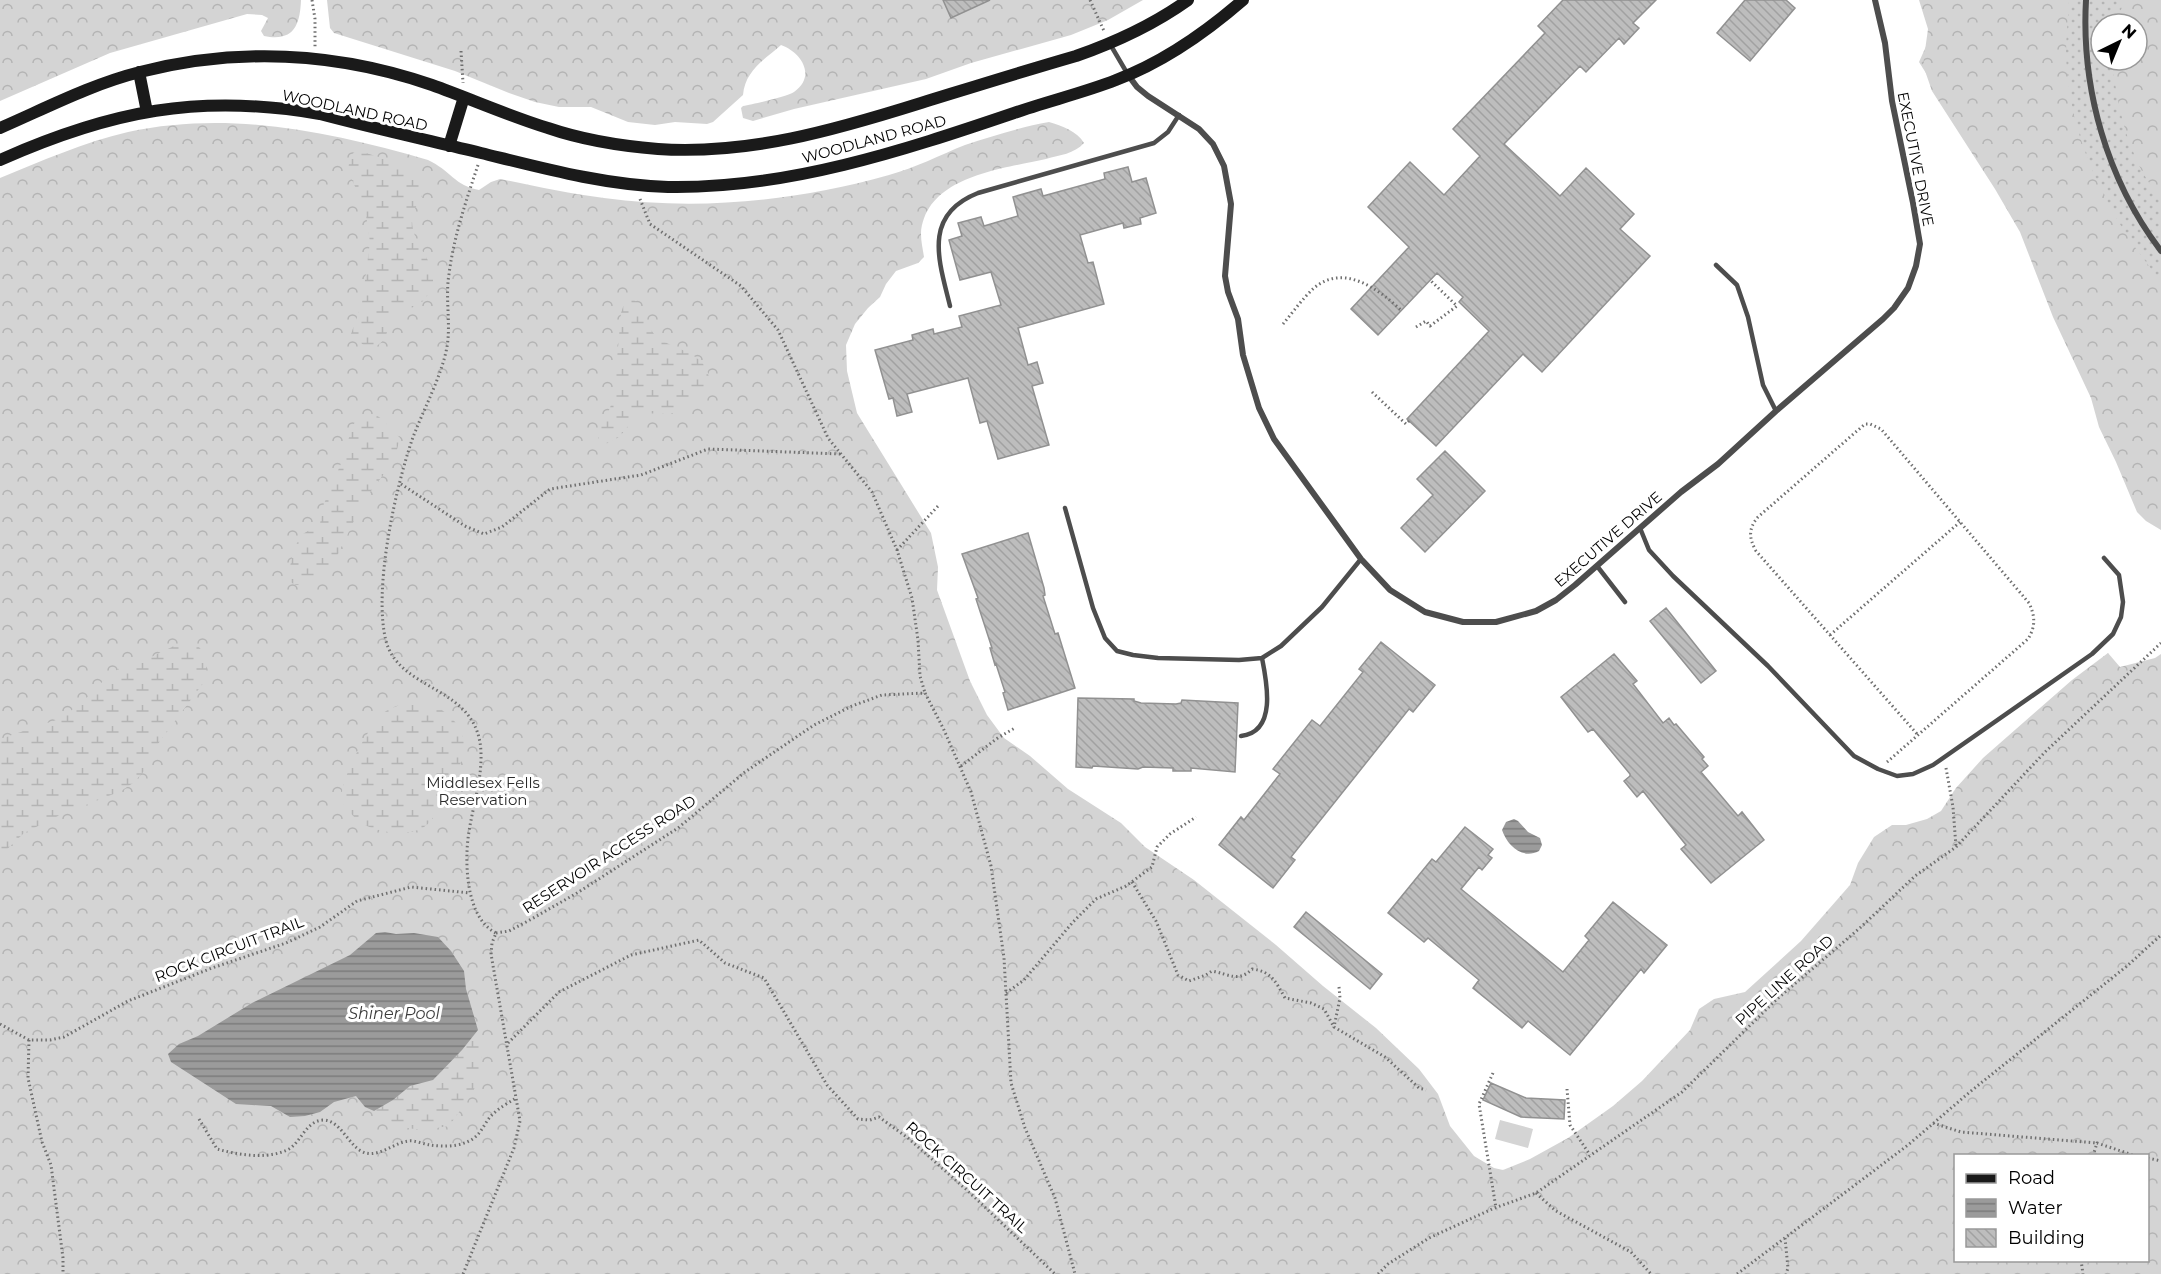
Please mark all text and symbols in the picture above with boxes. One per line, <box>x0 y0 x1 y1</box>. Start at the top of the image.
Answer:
north arrow <box>2089 12 2149 72</box>
text: N <box>2118 20 2140 43</box>
street label: WOODLAND ROAD <box>280 85 430 135</box>
street label: EXECUTIVE DRIVE <box>1894 90 1938 228</box>
street label: WOODLAND ROAD <box>800 111 948 167</box>
street label: EXECUTIVE DRIVE <box>1550 487 1666 591</box>
park label: Middlesex Fells Reservation <box>426 773 540 809</box>
street label: RESERVOIR ACCESS ROAD <box>519 791 699 917</box>
street label: ROCK CIRCUIT TRAIL <box>152 912 306 986</box>
street label: PIPE LINE ROAD <box>1731 931 1837 1029</box>
water label: Shiner Pool <box>348 1004 441 1023</box>
street label: ROCK CIRCUIT TRAIL <box>902 1117 1032 1237</box>
legend <box>1954 1154 2149 1262</box>
text: Road <box>2008 1167 2055 1189</box>
text: Water <box>2008 1197 2063 1219</box>
text: Building <box>2008 1227 2085 1249</box>

